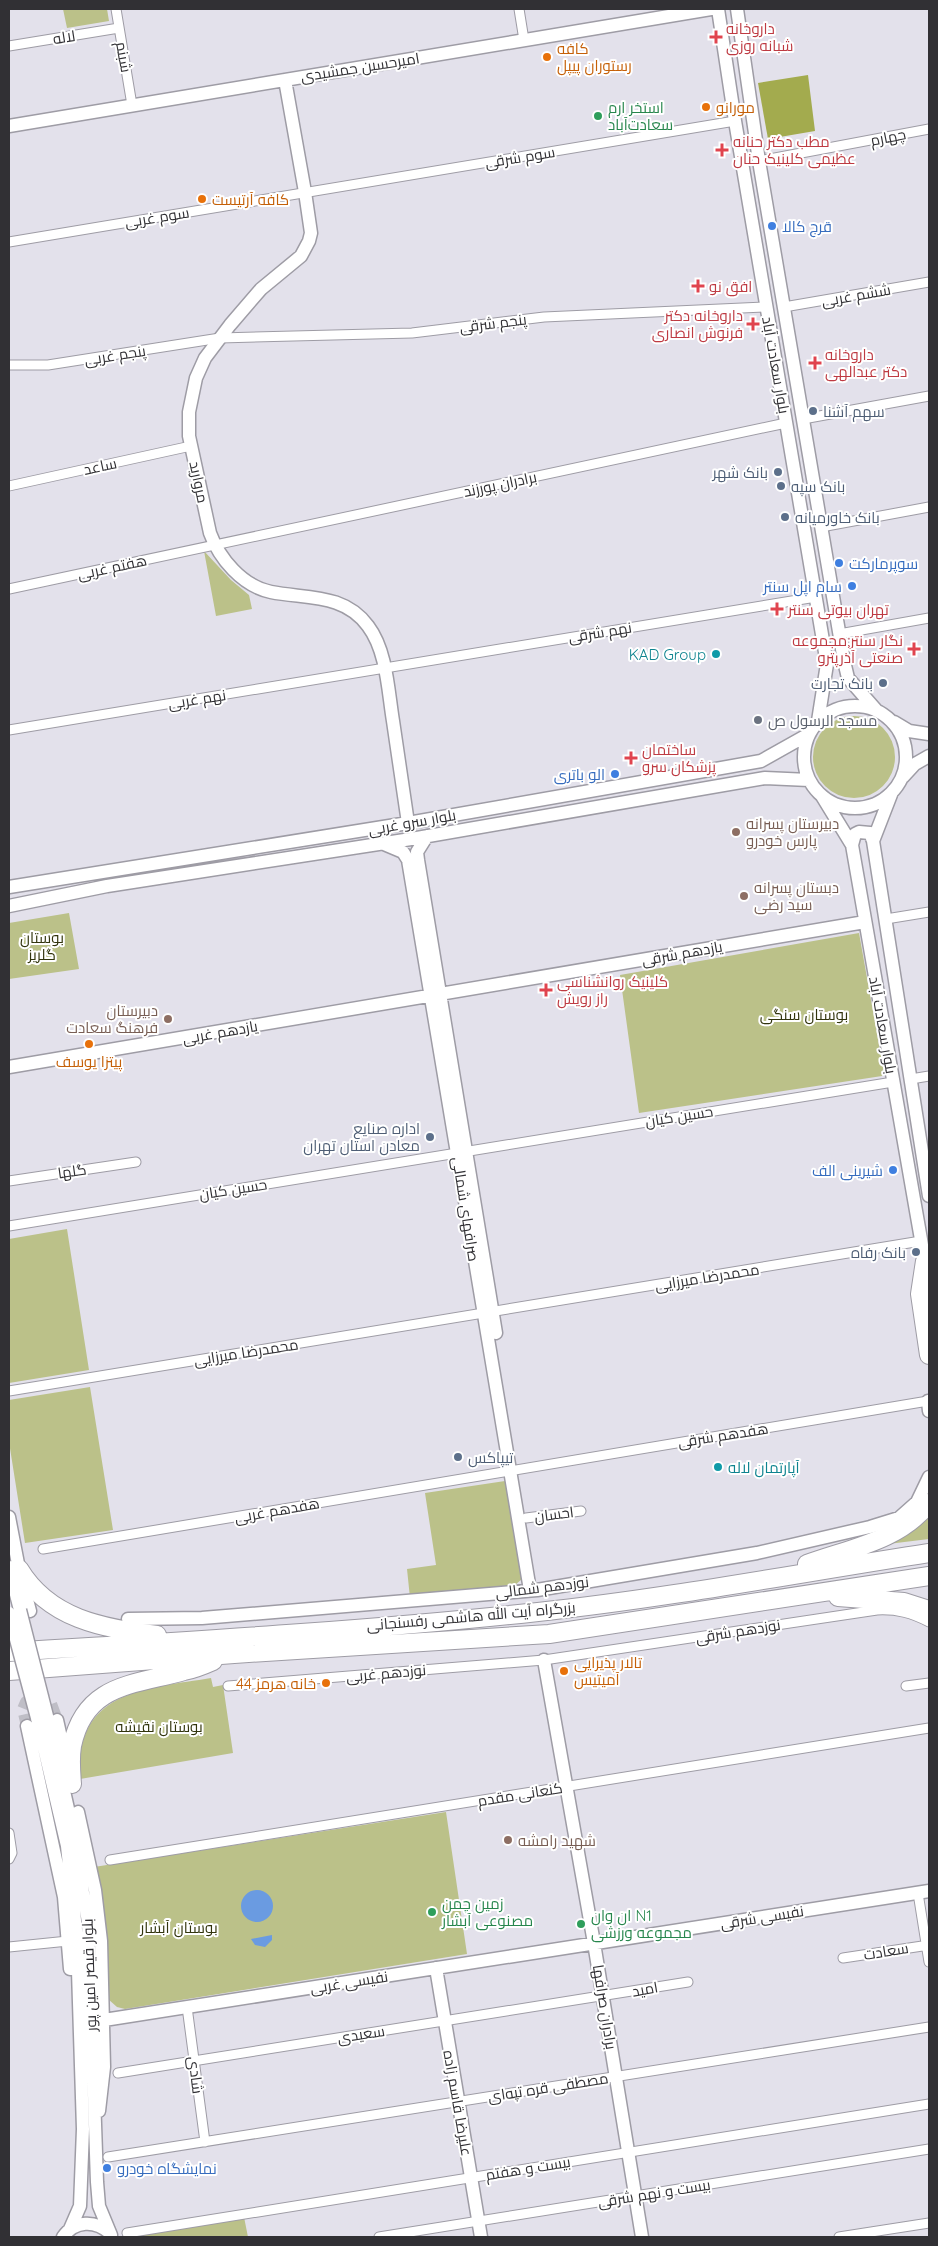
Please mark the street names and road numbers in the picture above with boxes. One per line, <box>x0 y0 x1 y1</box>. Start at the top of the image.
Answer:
street label: لاله <box>51 26 77 48</box>
street label: شبنم <box>111 40 136 74</box>
street label: امیرحسین جمشیدی <box>299 48 421 87</box>
street label: چهارم <box>869 124 908 151</box>
street label: سوم شرقی <box>484 142 557 173</box>
street label: سوم غربی <box>123 203 191 232</box>
street label: ششم غربی <box>820 280 892 311</box>
street label: پنجم شرقی <box>458 309 528 338</box>
street label: بلوار سعادت آباد <box>758 315 794 415</box>
street label: پنجم غربی <box>83 341 147 370</box>
street label: ساعد <box>82 453 118 479</box>
street label: مروارید <box>185 459 213 505</box>
street label: برادران پورزند <box>462 467 539 502</box>
street label: هفتم غربی <box>76 550 149 585</box>
street label: نهم شرقی <box>567 618 633 647</box>
street label: نهم غربی <box>167 685 228 714</box>
street label: بلوار سرو غربی <box>367 805 458 840</box>
street label: یازدهم شرقی <box>640 937 724 970</box>
street label: بلوار سعادت آباد <box>865 975 901 1075</box>
street label: یازدهم غربی <box>181 1016 259 1049</box>
street label: حسین کیان <box>644 1101 714 1132</box>
street label: صرافهای شمالی <box>447 1155 484 1263</box>
street label: گلها <box>56 1160 88 1183</box>
street label: حسین کیان <box>198 1174 268 1205</box>
street label: محمدرضا میرزایی <box>653 1259 761 1296</box>
street label: محمدرضا میرزایی <box>192 1334 300 1371</box>
street label: هفدهم شرقی <box>676 1418 770 1453</box>
street label: هفدهم غربی <box>233 1493 321 1528</box>
street label: احسان <box>533 1502 575 1527</box>
street label: نوزدهم شمالی <box>494 1572 590 1603</box>
street label: بزرگراه آیت الله هاشمی رفسنجانی <box>366 1597 576 1636</box>
street label: نوزدهم شرقی <box>694 1615 782 1648</box>
street label: نوزدهم غربی <box>345 1660 427 1687</box>
street label: کنعانی مقدم <box>476 1778 564 1811</box>
street label: نفیسی شرقی <box>719 1901 805 1934</box>
street label: بلوار قیصر امین پور <box>78 1918 102 2033</box>
street label: سعادت <box>862 1938 910 1964</box>
street label: برادران صرافها <box>588 1963 621 2051</box>
street label: نفیسی غربی <box>309 1966 390 1999</box>
street label: امید <box>630 1977 660 2001</box>
street label: سعیدی <box>336 2021 386 2048</box>
street label: علیرضا قاسم زاده <box>438 2049 477 2158</box>
street label: شادی <box>183 2055 208 2095</box>
street label: مصطفی قره تپه‌ای <box>486 2068 610 2107</box>
street label: بیست و هفتم <box>484 2152 572 2185</box>
street label: بیست و نهم شرقی <box>596 2175 712 2212</box>

